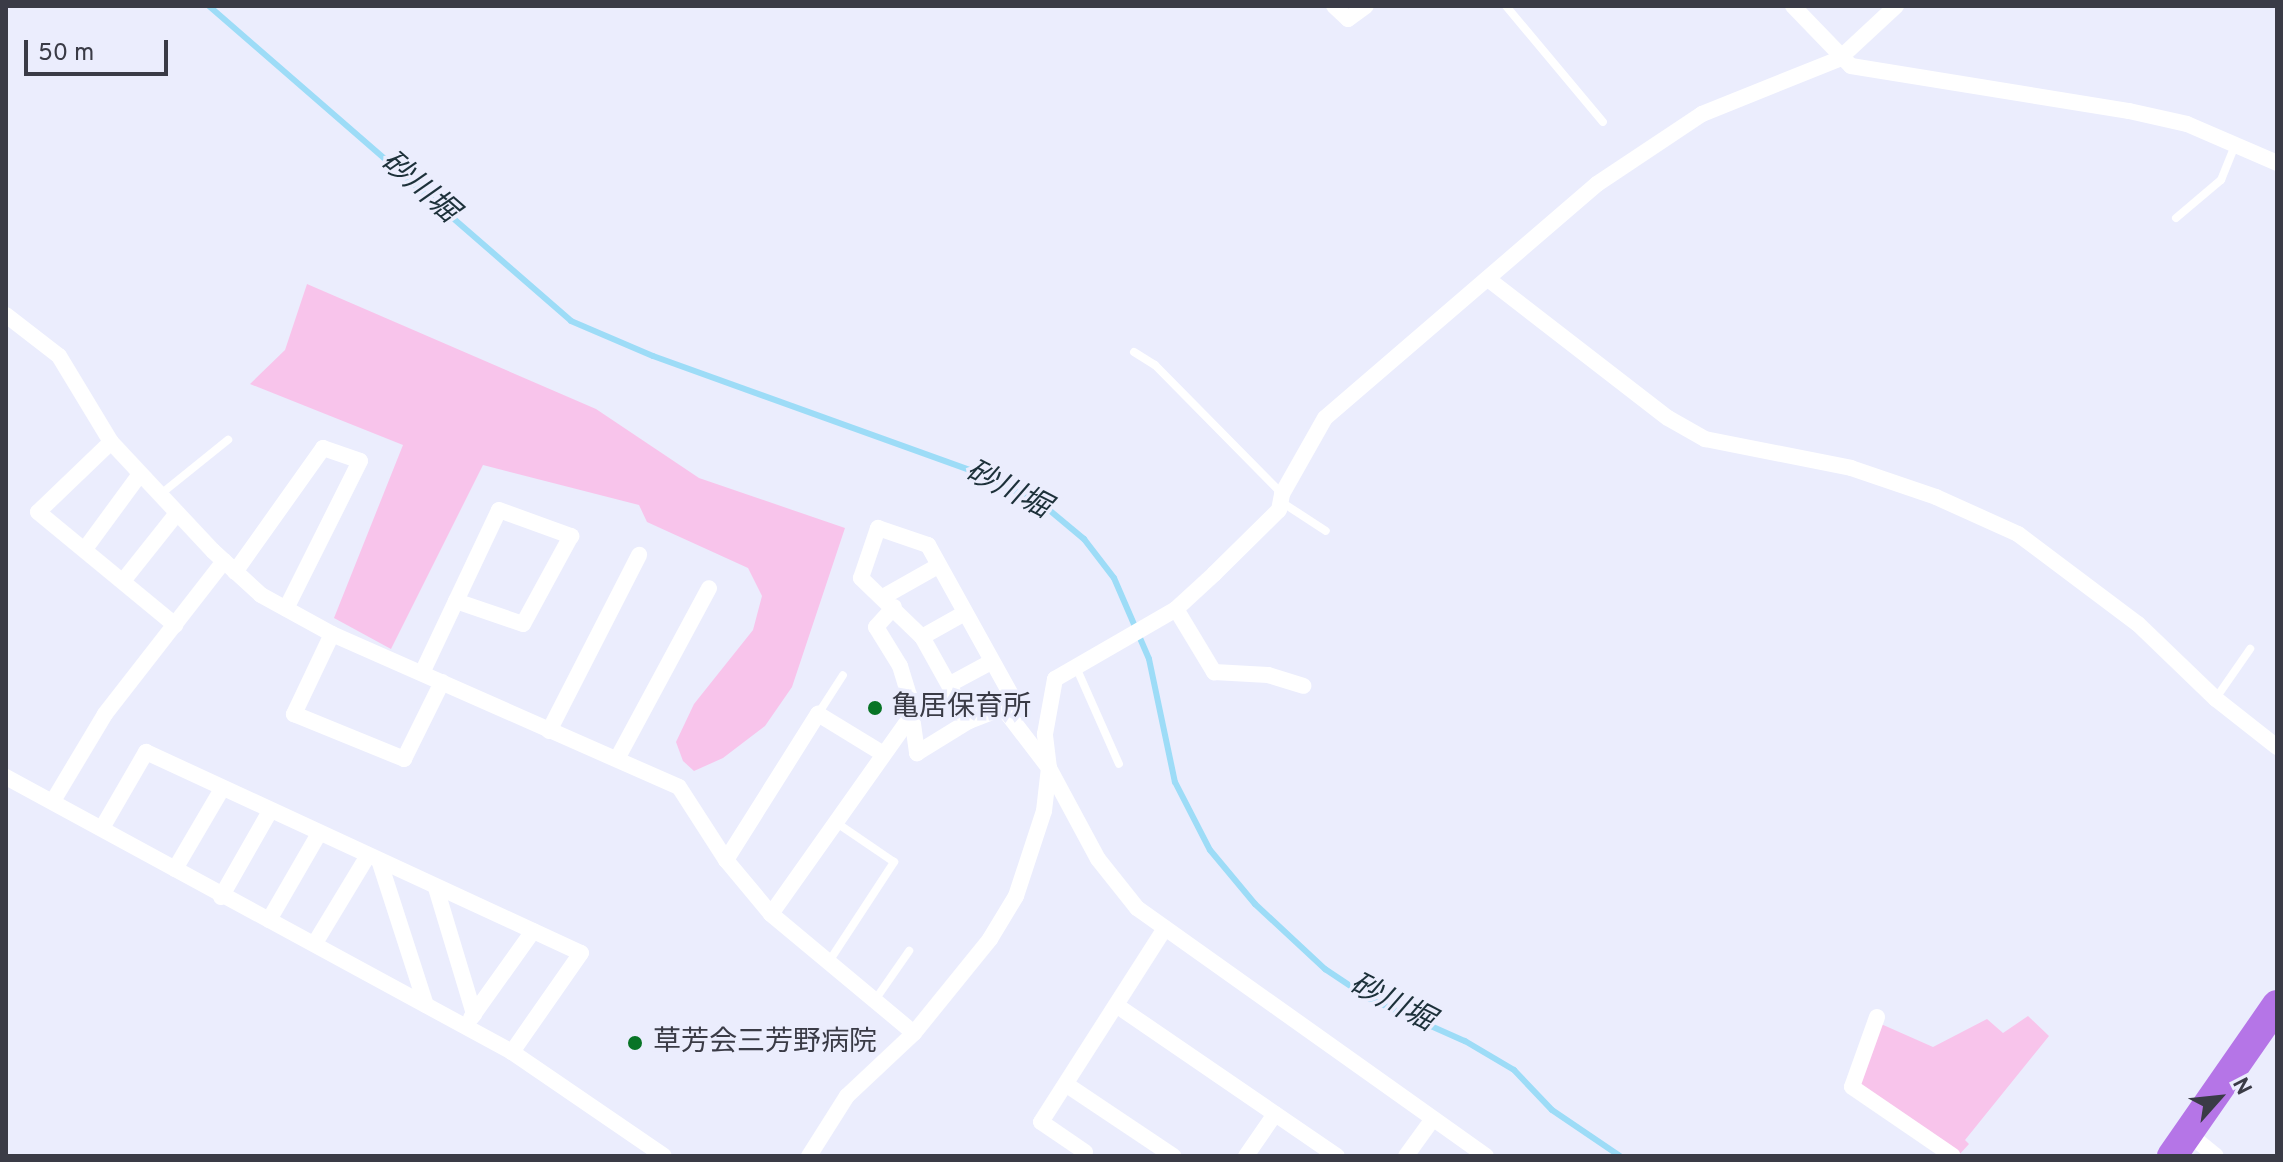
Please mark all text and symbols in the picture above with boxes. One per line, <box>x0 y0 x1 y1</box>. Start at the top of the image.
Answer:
scale bar <box>28 24 172 74</box>
text: 50 m <box>38 39 94 69</box>
water label: 砂川堀 <box>372 145 464 231</box>
water label: 砂川堀 <box>959 455 1055 527</box>
place label: 亀居保育所 <box>891 691 1031 725</box>
marker: 亀居保育所 <box>866 699 884 717</box>
water label: 砂川堀 <box>1343 968 1439 1040</box>
place label: 草芳会三芳野病院 <box>653 1026 877 1060</box>
marker: 草芳会三芳野病院 <box>624 1032 646 1054</box>
north arrow <box>2179 1058 2259 1138</box>
text: N <box>2225 1074 2256 1100</box>

